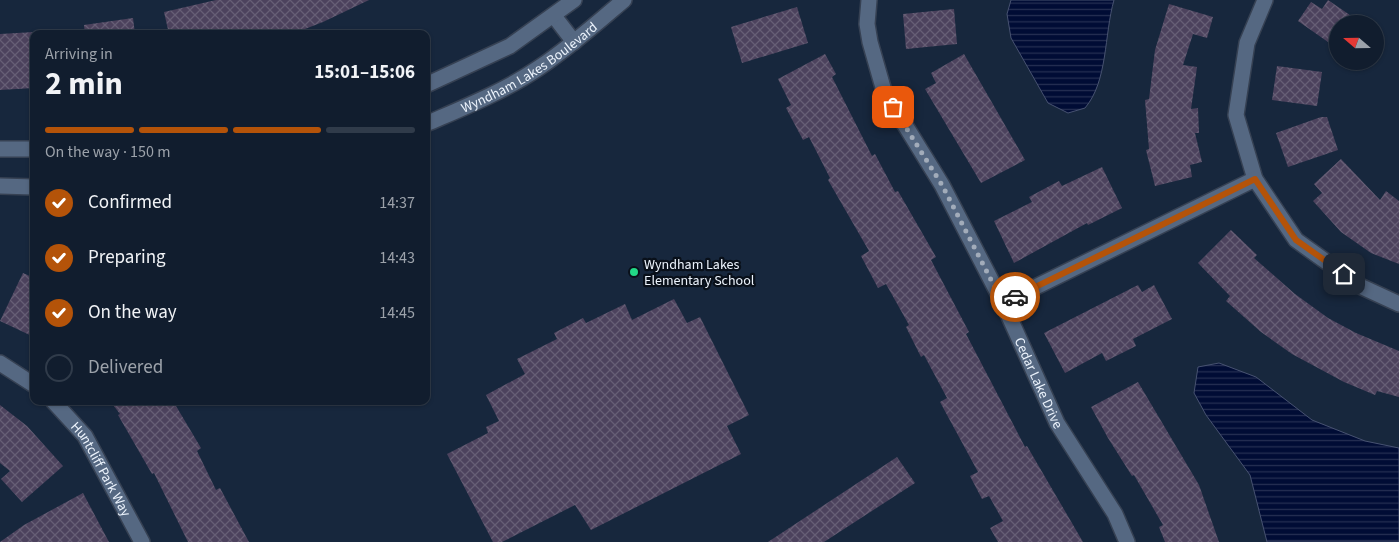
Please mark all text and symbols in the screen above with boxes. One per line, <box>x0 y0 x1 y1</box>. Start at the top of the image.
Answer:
north arrow <box>1329 15 1384 70</box>
map controls <box>1329 15 1384 70</box>
street label: Wyndham Lakes Boulevard <box>458 18 602 119</box>
text: Arriving in <box>45 43 113 65</box>
text: 15:01–15:06 <box>314 59 415 86</box>
text: 2 min <box>45 61 123 107</box>
pin <box>872 86 914 128</box>
icon: bag <box>879 93 907 121</box>
text: On the way · 150 m <box>45 141 170 163</box>
icon: check <box>45 189 73 217</box>
text: Confirmed <box>88 189 172 216</box>
text: 14:37 <box>379 192 415 214</box>
icon: check <box>45 244 73 272</box>
text: Preparing <box>88 244 166 271</box>
text: 14:43 <box>379 247 415 269</box>
pin <box>1323 253 1365 295</box>
place label: Wyndham Lakes Elementary School <box>644 255 755 291</box>
icon: home <box>1330 260 1358 288</box>
marker: Wyndham Lakes Elementary School <box>628 266 640 278</box>
courier <box>990 272 1040 322</box>
icon: car <box>1001 283 1029 311</box>
icon: check <box>45 299 73 327</box>
text: On the way <box>88 299 177 326</box>
text: 14:45 <box>379 302 415 324</box>
street label: Cedar Lake Drive <box>1009 334 1067 433</box>
text: Delivered <box>88 354 163 381</box>
street label: Huntcliff Park Way <box>66 418 136 521</box>

